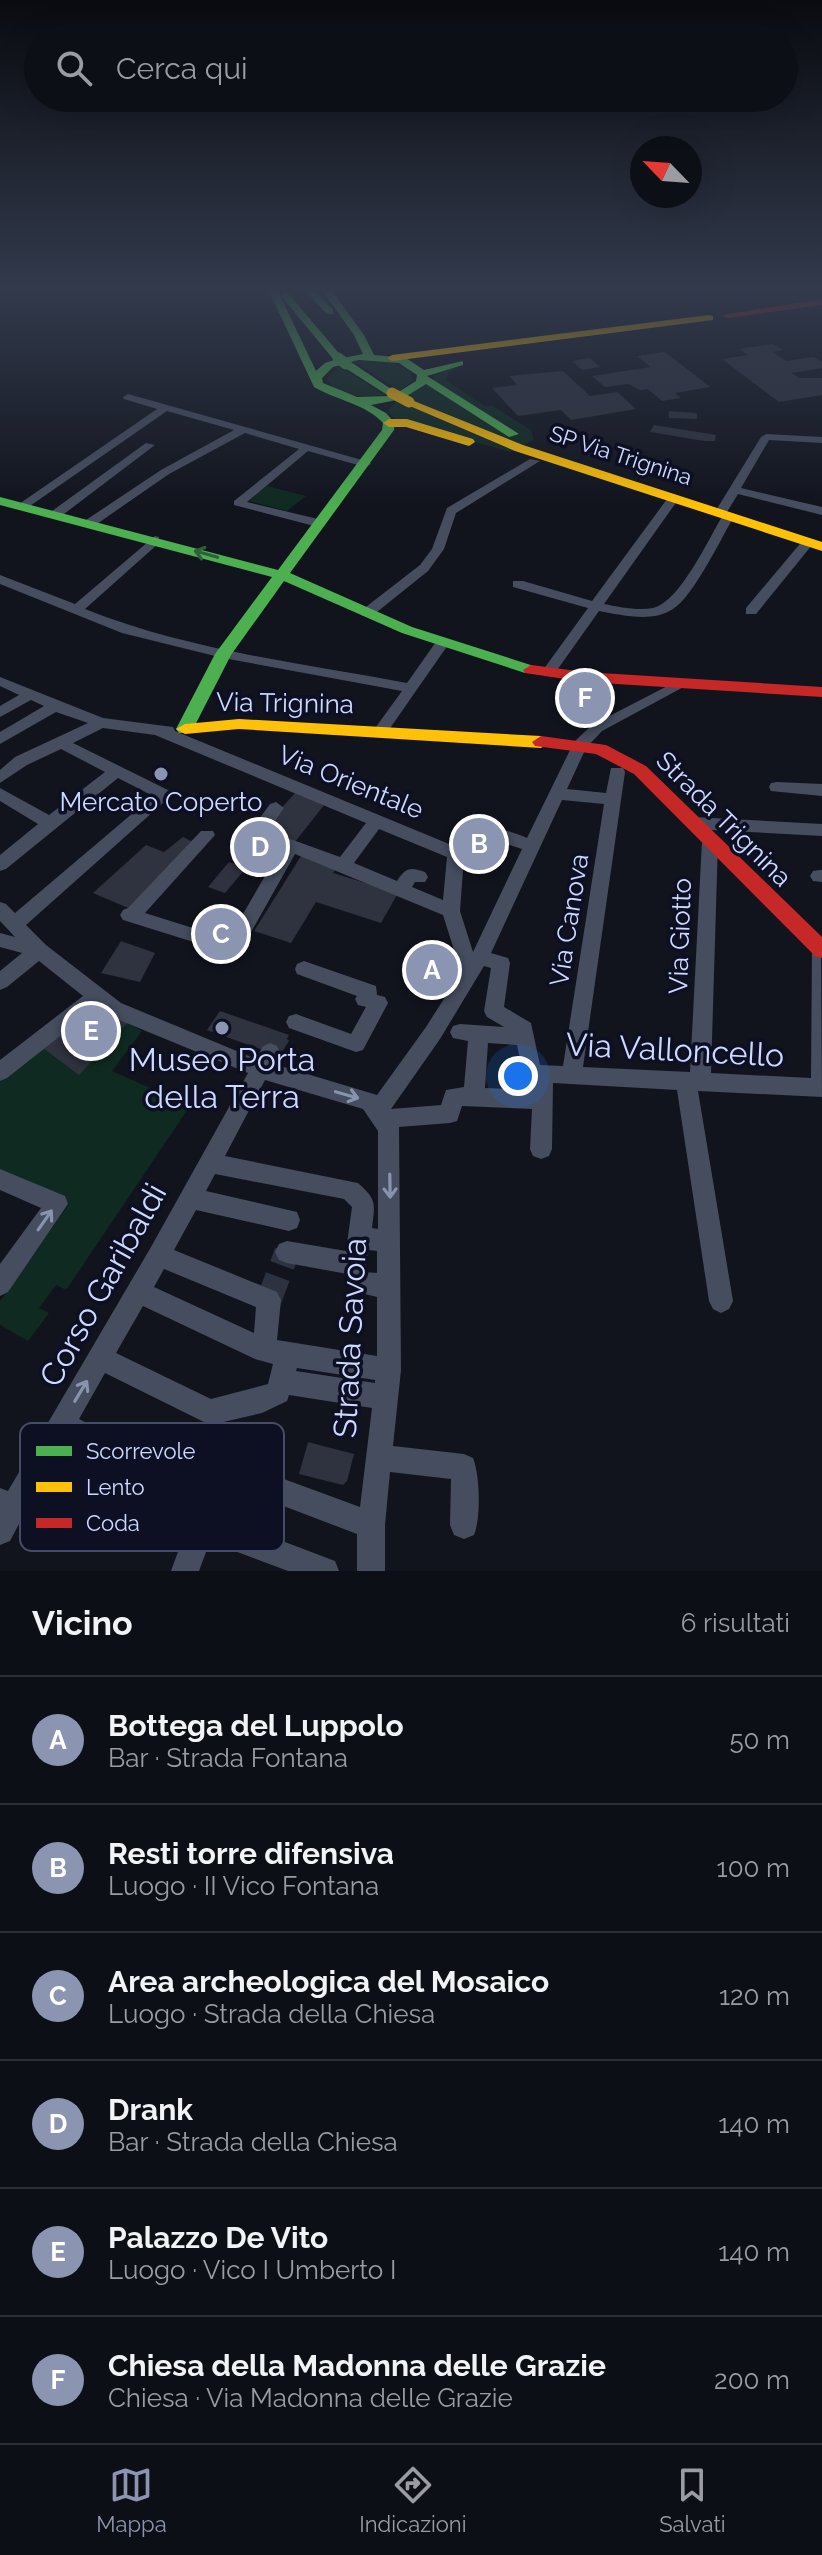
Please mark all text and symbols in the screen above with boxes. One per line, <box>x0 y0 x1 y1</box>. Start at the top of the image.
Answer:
search box <box>24 24 798 112</box>
icon: search <box>52 46 96 90</box>
text: Cerca qui <box>116 51 248 86</box>
north arrow <box>630 136 702 208</box>
street label: SP Via Trignina <box>547 420 695 490</box>
one-way arrow <box>193 546 219 561</box>
pin: F <box>559 668 611 728</box>
street label: Via Trignina <box>216 687 354 719</box>
street label: Via Orientale <box>274 739 428 825</box>
street label: Strada Trignina <box>650 745 798 893</box>
marker: Mercato Coperto <box>152 765 170 783</box>
place label: Mercato Coperto <box>59 787 263 817</box>
pin: B <box>453 814 505 874</box>
pin: D <box>234 817 286 877</box>
street label: Via Canova <box>544 851 594 989</box>
street label: Via Giotto <box>663 877 697 995</box>
pin: C <box>195 904 247 964</box>
pin: A <box>406 940 458 1000</box>
pin: E <box>65 1001 117 1061</box>
marker: Museo Porta della Terra <box>213 1019 231 1037</box>
street label: Via Valloncello <box>565 1025 785 1074</box>
place label: Museo Porta della Terra <box>129 1041 315 1115</box>
your location <box>498 1056 538 1096</box>
one-way arrow <box>334 1089 359 1103</box>
one-way arrow <box>382 1172 397 1199</box>
street label: Corso Garibaldi <box>32 1177 174 1393</box>
one-way arrow <box>37 1210 53 1232</box>
street label: Strada Savoia <box>326 1237 373 1439</box>
one-way arrow <box>73 1380 89 1403</box>
legend <box>20 1423 284 1551</box>
text: Scorrevole <box>86 1438 196 1464</box>
text: Lento <box>86 1474 144 1500</box>
text: Coda <box>86 1510 140 1536</box>
text: Vicino <box>32 1603 133 1643</box>
text: 6 risultati <box>681 1608 790 1638</box>
text: Bottega del Luppolo <box>108 1708 404 1743</box>
text: A <box>49 1725 67 1755</box>
text: 50 m <box>729 1725 790 1755</box>
text: Bar · Strada Fontana <box>108 1743 348 1773</box>
text: Resti torre difensiva <box>108 1836 394 1871</box>
text: B <box>49 1853 67 1883</box>
text: 100 m <box>717 1853 790 1883</box>
text: Luogo · II Vico Fontana <box>108 1871 379 1901</box>
text: Area archeologica del Mosaico <box>108 1964 549 1999</box>
text: C <box>49 1981 67 2011</box>
text: 120 m <box>719 1981 790 2011</box>
text: Luogo · Strada della Chiesa <box>108 1999 435 2029</box>
text: Drank <box>108 2092 193 2127</box>
text: D <box>49 2109 67 2139</box>
text: 140 m <box>718 2109 790 2139</box>
text: Bar · Strada della Chiesa <box>108 2127 398 2157</box>
text: Palazzo De Vito <box>108 2220 328 2255</box>
text: E <box>50 2237 66 2267</box>
text: 140 m <box>718 2237 790 2267</box>
text: Luogo · Vico I Umberto I <box>108 2255 396 2285</box>
text: Chiesa della Madonna delle Grazie <box>108 2348 606 2383</box>
text: F <box>51 2365 65 2395</box>
text: 200 m <box>714 2365 790 2395</box>
text: Chiesa · Via Madonna delle Grazie <box>108 2383 513 2413</box>
tab: Mappa <box>96 2463 167 2537</box>
tab: Indicazioni <box>359 2463 466 2537</box>
tab: Salvati <box>659 2463 726 2537</box>

